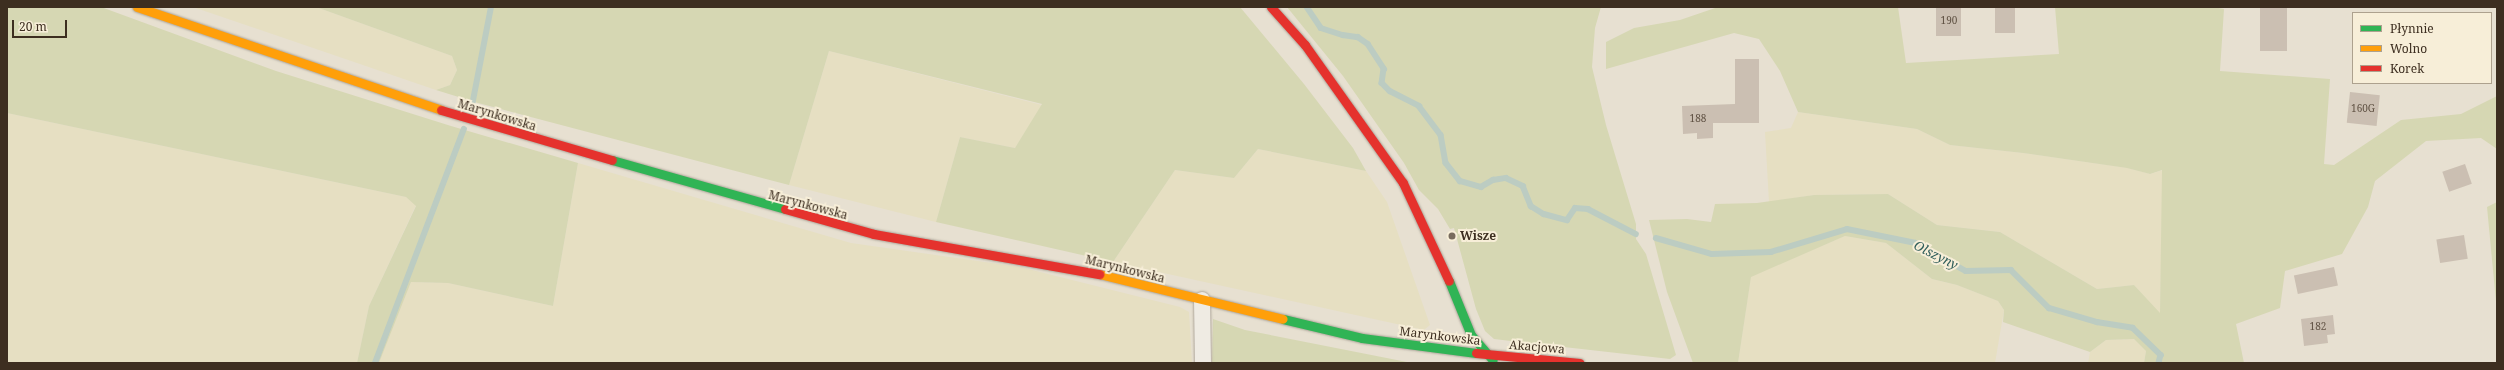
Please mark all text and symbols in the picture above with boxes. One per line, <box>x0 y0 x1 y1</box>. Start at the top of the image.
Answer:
scale bar <box>14 12 69 38</box>
legend <box>2352 12 2492 84</box>
house number: 190 <box>1941 15 1957 27</box>
text: 20 m <box>19 18 47 35</box>
text: Płynnie <box>2390 20 2434 37</box>
text: Wolno <box>2390 40 2427 57</box>
text: Korek <box>2390 60 2424 77</box>
street label: Marynkowska <box>456 96 538 134</box>
house number: 160G <box>2351 103 2375 115</box>
house number: 188 <box>1690 113 1706 125</box>
street label: Marynkowska <box>767 188 849 222</box>
place label: Wisze <box>1460 229 1496 243</box>
marker: Wisze <box>1447 231 1457 241</box>
water label: Olszyny <box>1911 237 1961 273</box>
street label: Marynkowska <box>1084 252 1166 286</box>
house number: 182 <box>2310 321 2326 333</box>
street label: Marynkowska <box>1399 324 1481 348</box>
street label: Akacjowa <box>1509 337 1565 357</box>

